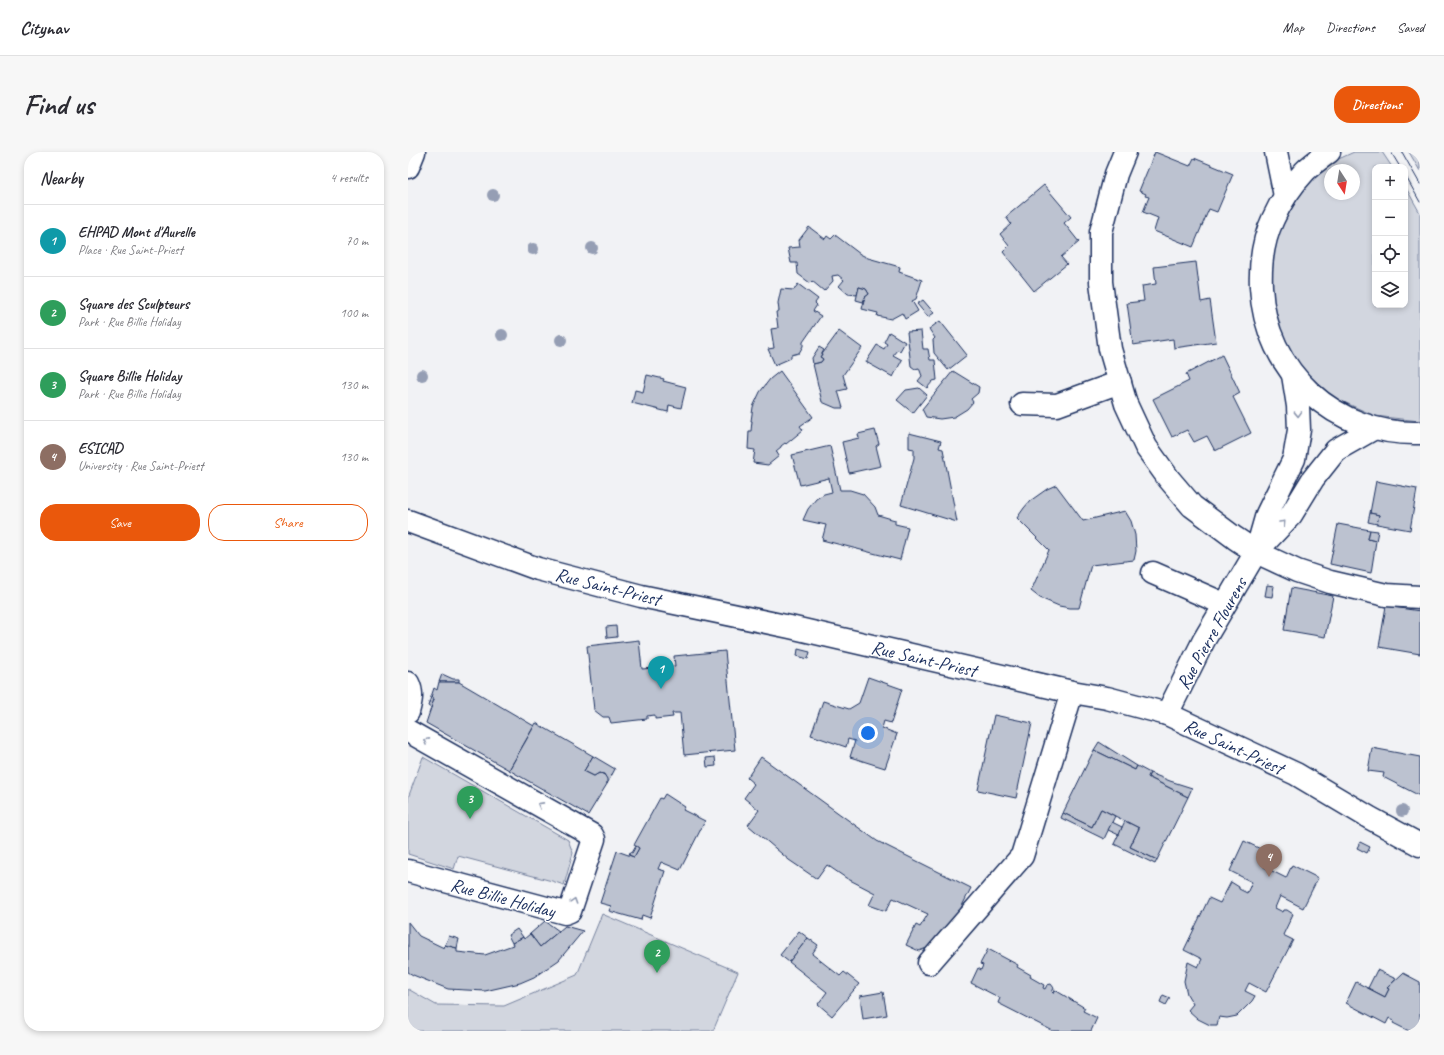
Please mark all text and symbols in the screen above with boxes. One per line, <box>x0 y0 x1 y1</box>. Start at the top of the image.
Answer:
text: Citynav <box>20 16 68 40</box>
text: Map <box>1283 19 1304 36</box>
text: Directions <box>1326 19 1375 36</box>
text: Saved <box>1397 19 1424 36</box>
button: Directions <box>1334 86 1420 123</box>
text: Find us <box>24 87 94 122</box>
north arrow <box>1324 164 1360 200</box>
map controls <box>1372 164 1408 308</box>
button: + <box>1372 164 1408 200</box>
text: Nearby <box>40 168 83 189</box>
text: 4 results <box>330 170 368 186</box>
button: − <box>1372 200 1408 236</box>
text: EHPAD Mont d'Aurelle <box>78 223 195 242</box>
text: 1 <box>50 233 56 249</box>
text: 70 m <box>346 233 368 249</box>
button: locate <box>1372 236 1408 272</box>
text: Place · Rue Saint-Priest <box>78 242 183 258</box>
button: layers <box>1372 272 1408 308</box>
text: Square des Sculpteurs <box>78 295 189 314</box>
text: 2 <box>50 305 56 321</box>
text: 100 m <box>340 305 368 321</box>
text: Park · Rue Billie Holiday <box>78 314 181 330</box>
text: Square Billie Holiday <box>78 367 181 386</box>
text: 3 <box>50 377 56 393</box>
text: 130 m <box>340 377 368 393</box>
text: Park · Rue Billie Holiday <box>78 386 181 402</box>
one-way arrow <box>1294 411 1303 417</box>
text: ESICAD <box>78 439 123 458</box>
text: 4 <box>50 449 56 465</box>
text: 130 m <box>340 449 368 465</box>
text: University · Rue Saint-Priest <box>78 458 204 474</box>
button: Save <box>40 504 200 541</box>
button: Share <box>208 504 368 541</box>
one-way arrow <box>1278 520 1286 528</box>
street label: Rue Saint-Priest <box>553 562 665 612</box>
street label: Rue Pierre Flourens <box>1171 572 1253 694</box>
street label: Rue Saint-Priest <box>869 635 981 683</box>
pin: 1 <box>648 656 674 689</box>
street label: Rue Saint-Priest <box>1180 713 1290 782</box>
your location <box>858 723 878 743</box>
one-way arrow <box>423 739 430 746</box>
pin: 3 <box>457 786 483 819</box>
one-way arrow <box>536 803 544 810</box>
pin: 4 <box>1256 844 1282 877</box>
street label: Rue Billie Holiday <box>448 873 559 924</box>
one-way arrow <box>569 898 577 905</box>
pin: 2 <box>644 940 670 973</box>

